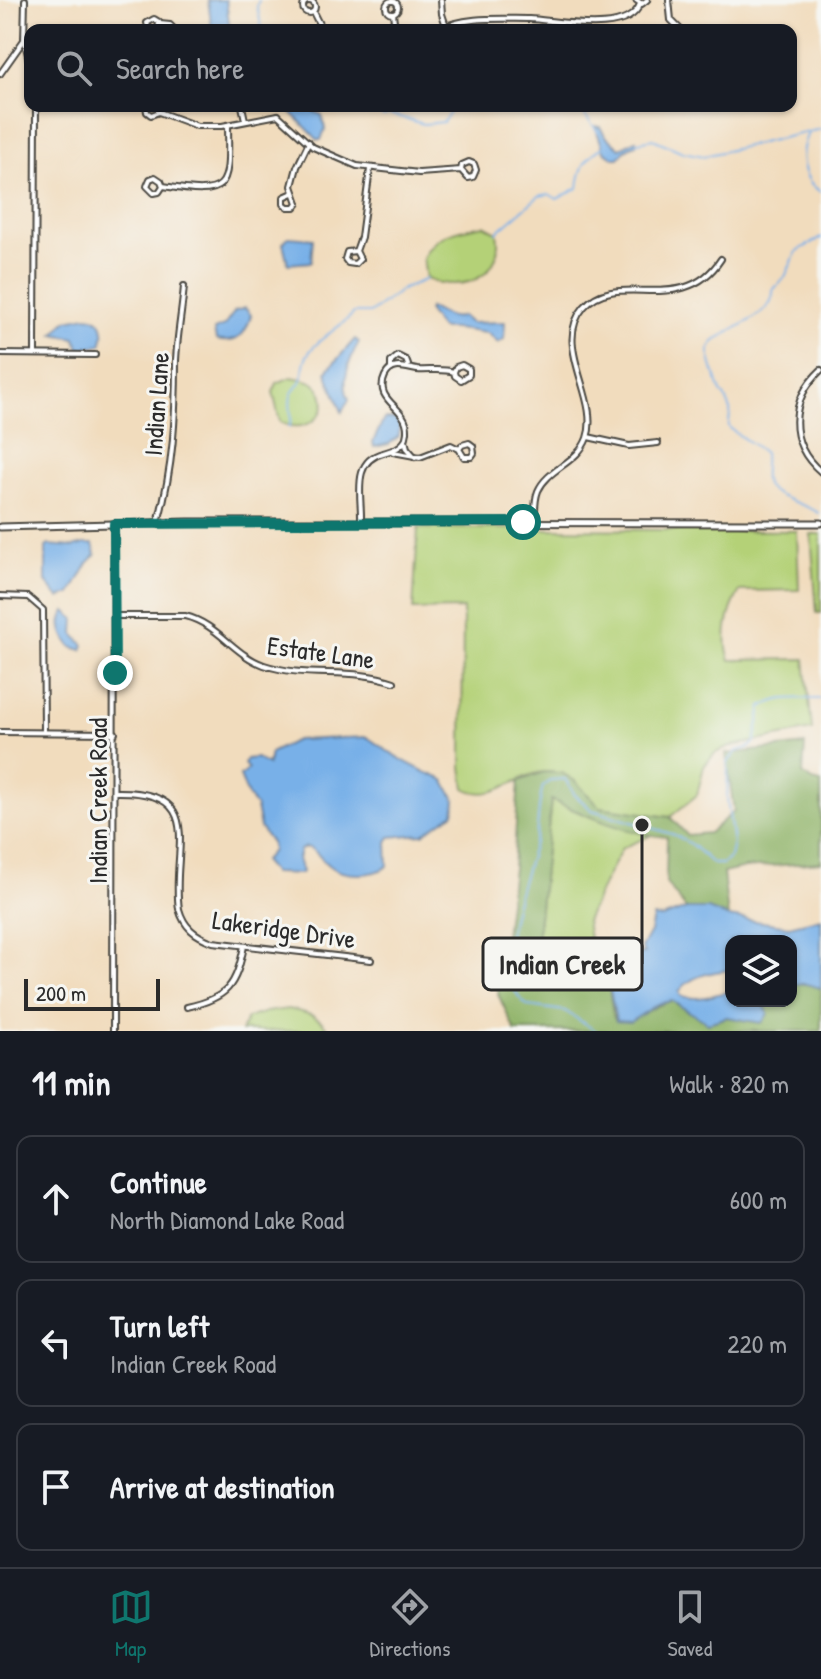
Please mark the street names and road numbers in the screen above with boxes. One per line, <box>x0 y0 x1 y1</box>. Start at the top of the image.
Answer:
street label: Indian Lane <box>135 351 177 457</box>
street label: Estate Lane <box>265 627 377 677</box>
street label: Indian Creek Road <box>80 718 115 884</box>
street label: Lakeridge Drive <box>210 902 358 956</box>

